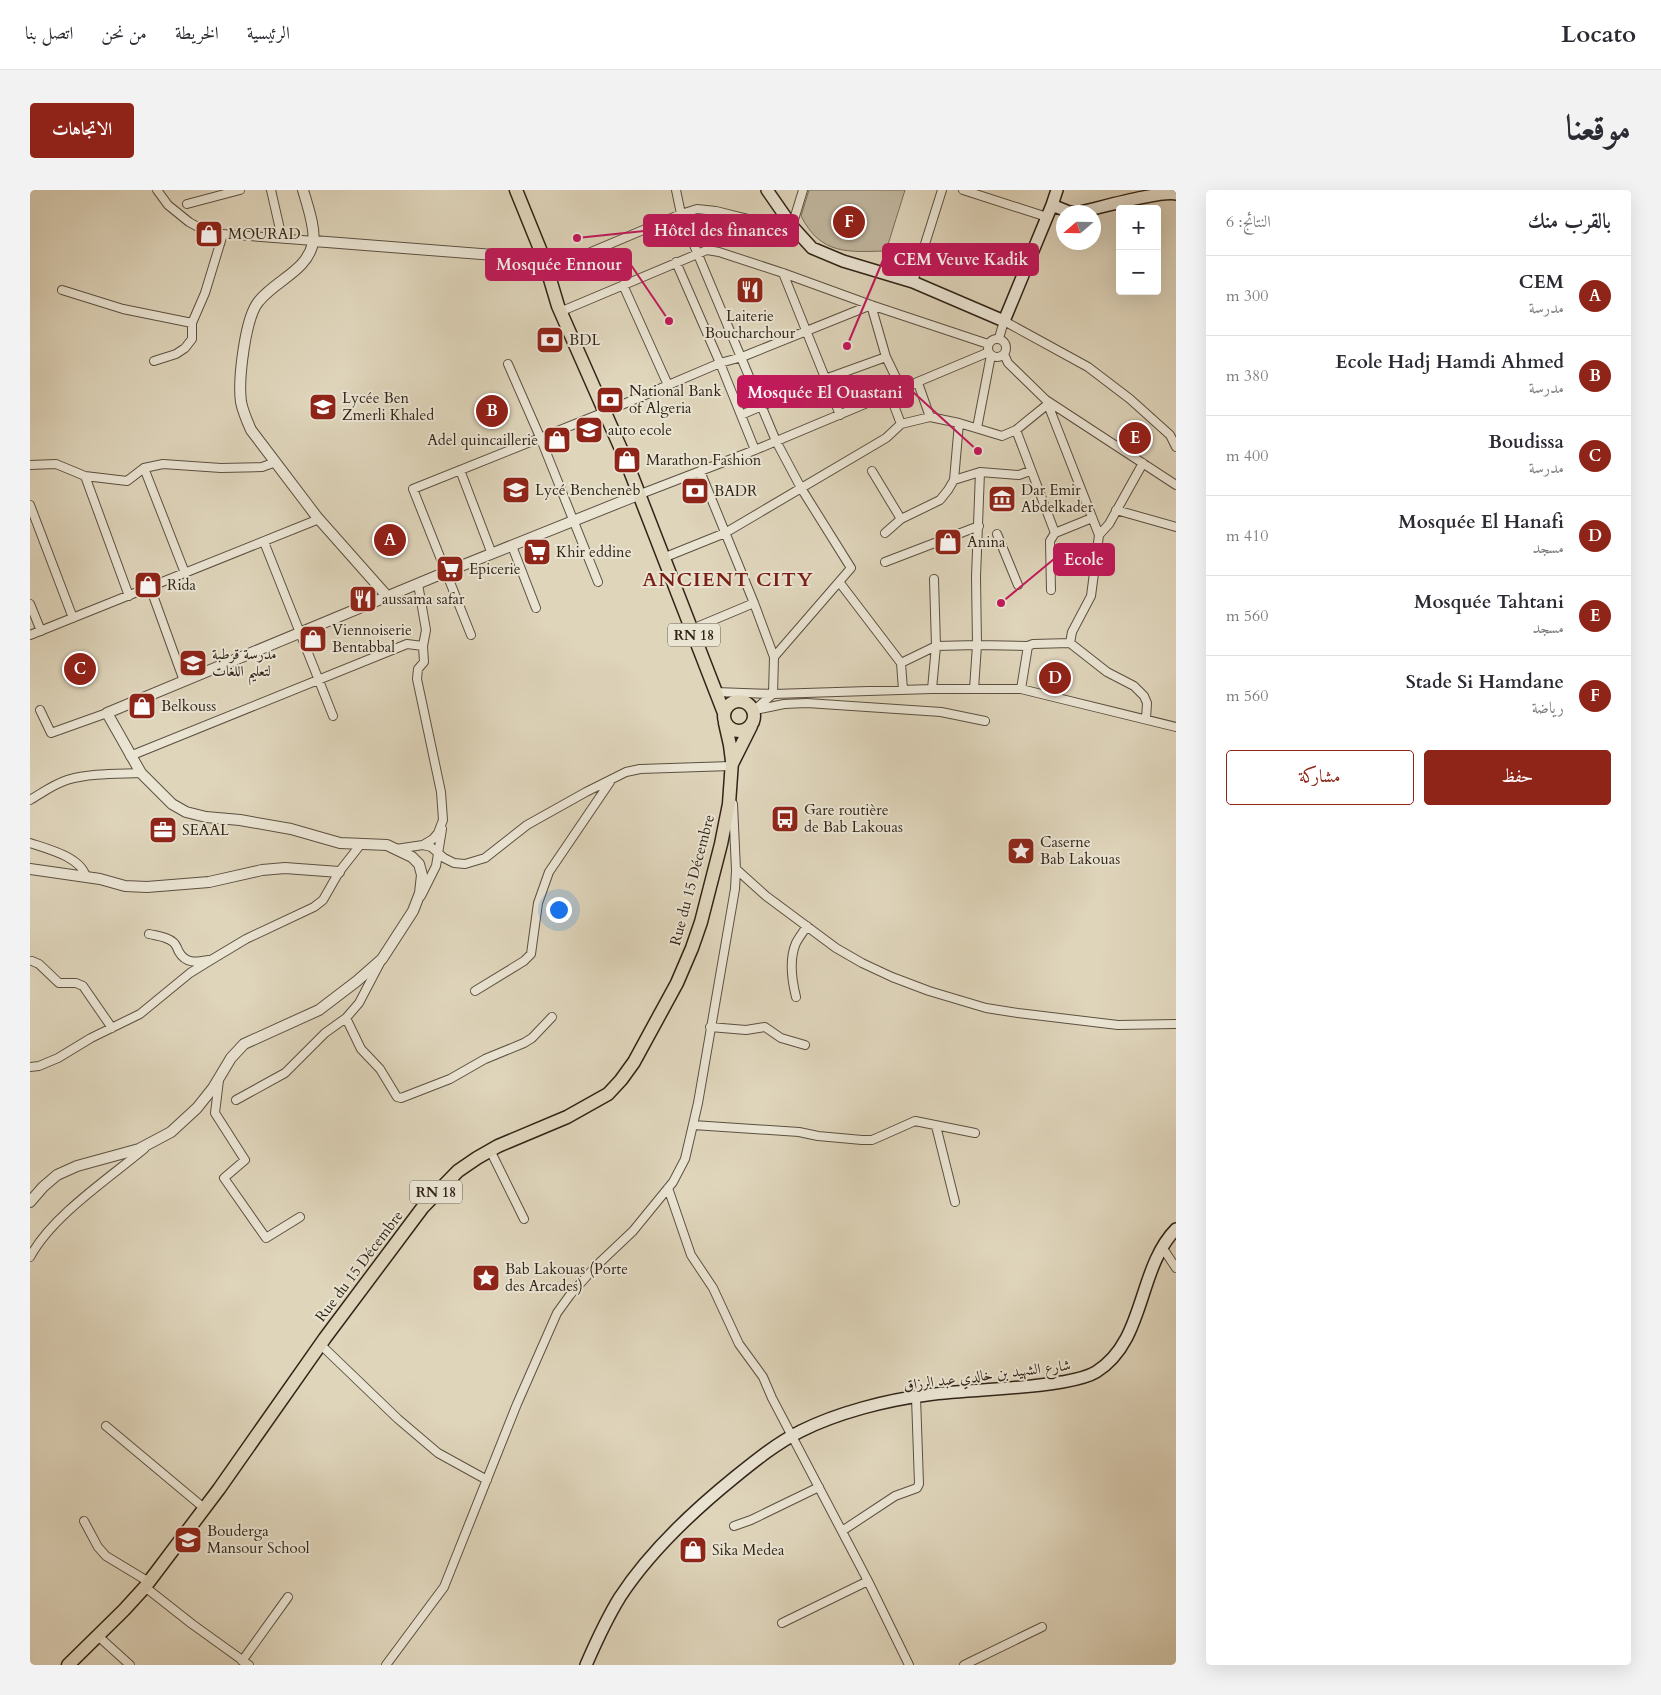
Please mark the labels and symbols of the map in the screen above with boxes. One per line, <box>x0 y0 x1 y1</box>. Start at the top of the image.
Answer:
pin: F <box>833 203 865 241</box>
north arrow <box>1056 205 1101 250</box>
callout: Hôtel des finances <box>644 215 798 246</box>
shop icon: MOURAD <box>194 219 224 249</box>
text: Hôtel des finances <box>654 220 788 242</box>
place label: MOURAD <box>228 224 301 244</box>
callout: CEM Veuve Kadik <box>883 244 1038 275</box>
callout: Mosquée Ennour <box>486 249 631 280</box>
text: CEM Veuve Kadik <box>894 249 1029 271</box>
text: Mosquée Ennour <box>496 254 622 276</box>
restaurant icon: Laiterie Boucharchour <box>735 275 765 305</box>
place label: Laiterie Boucharchour <box>705 306 796 343</box>
bank icon: BDL <box>535 325 565 355</box>
place label: BDL <box>569 330 601 350</box>
callout: Mosquée El Ouastani <box>738 376 913 407</box>
place label: National Bank of Algeria <box>629 381 721 418</box>
text: Mosquée El Ouastani <box>747 382 903 404</box>
bank icon: National Bank of Algeria <box>595 385 625 415</box>
place label: Lycée Ben Zmerli Khaled <box>342 388 434 425</box>
school or university icon: Lycée Ben Zmerli Khaled <box>308 392 338 422</box>
pin: B <box>476 392 508 430</box>
school or university icon: auto ecole <box>574 415 604 445</box>
pin: E <box>1119 419 1151 457</box>
place label: auto ecole <box>608 420 672 440</box>
shop icon: Adel quincaillerie <box>542 425 572 455</box>
place label: Adel quincaillerie <box>427 430 538 450</box>
shop icon: Marathon Fashion <box>612 445 642 475</box>
place label: Marathon Fashion <box>646 450 762 470</box>
school or university icon: Lycé Bencheneb <box>501 475 531 505</box>
bank icon: BADR <box>680 476 710 506</box>
place label: Lycé Bencheneb <box>535 480 640 500</box>
place label: Dar Emir Abdelkader <box>1021 480 1094 517</box>
place label: BADR <box>714 481 758 501</box>
museum icon: Dar Emir Abdelkader <box>987 484 1017 514</box>
pin: A <box>374 521 406 559</box>
shop icon: Anina <box>933 527 963 557</box>
place label: Anina <box>967 532 1006 552</box>
supermarket icon: Khir eddine <box>522 537 552 567</box>
place label: Khir eddine <box>556 542 632 562</box>
callout: Ecole <box>1054 544 1114 575</box>
text: Ecole <box>1064 549 1104 571</box>
supermarket icon: Epicerie <box>435 554 465 584</box>
place label: Epicerie <box>469 559 521 579</box>
district label: ANCIENT CITY <box>642 566 814 593</box>
shop icon: Rida <box>133 570 163 600</box>
place label: Rida <box>167 575 197 595</box>
restaurant icon: aussama safar <box>348 584 378 614</box>
place label: aussama safar <box>382 589 465 609</box>
place label: Viennoiserie Bentabbal <box>332 620 412 657</box>
shop icon: Viennoiserie Bentabbal <box>298 624 328 654</box>
road number: RN 18 <box>668 624 720 646</box>
place label: مدرسة قرطبة لتعليم اللغات <box>212 644 277 686</box>
school or university icon: مدرسة قرطبة لتعليم اللغات <box>178 648 208 678</box>
pin: C <box>64 650 96 688</box>
pin: D <box>1039 659 1071 697</box>
shop icon: Belkouss <box>127 691 157 721</box>
place label: Belkouss <box>161 696 216 716</box>
place label: Gare routière de Bab Lakouas <box>804 800 903 837</box>
bus stop icon: Gare routière de Bab Lakouas <box>770 804 800 834</box>
street label: Rue du 15 Décembre <box>665 812 719 948</box>
office icon: SEAAL <box>148 815 178 845</box>
place label: SEAAL <box>182 820 230 840</box>
place label: Caserne Bab Lakouas <box>1040 832 1120 869</box>
place icon: Caserne Bab Lakouas <box>1006 836 1036 866</box>
your location <box>546 897 572 923</box>
road number: RN 18 <box>410 1180 462 1204</box>
street label: Rue du 15 Décembre <box>310 1206 408 1326</box>
place label: Bab Lakouas (Porte des Arcades) <box>505 1259 628 1296</box>
place icon: Bab Lakouas (Porte des Arcades) <box>471 1263 501 1293</box>
street label: شارع الشهيد بن خالدي عبد الرزاق <box>902 1355 1072 1398</box>
place label: Bouderga Mansour School <box>207 1521 310 1558</box>
school or university icon: Bouderga Mansour School <box>173 1525 203 1555</box>
shop icon: Sika Medea <box>678 1535 708 1565</box>
place label: Sika Medea <box>712 1540 785 1560</box>

